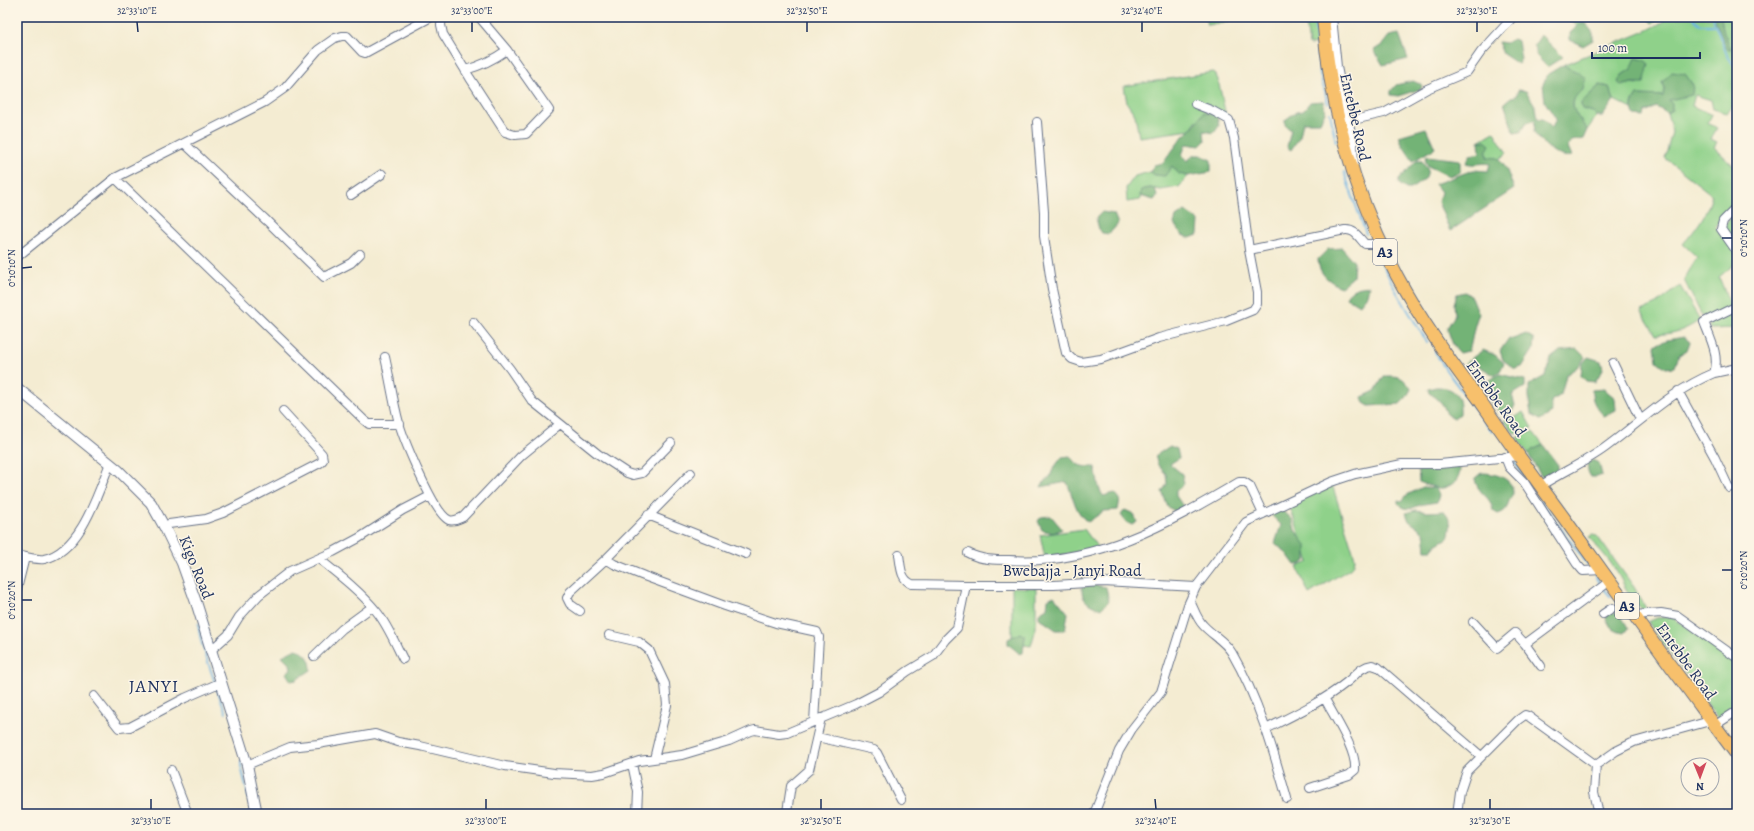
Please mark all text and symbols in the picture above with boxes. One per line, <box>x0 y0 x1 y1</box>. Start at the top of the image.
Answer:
text: 32°33'10"E <box>117 4 157 17</box>
text: 32°33'00"E <box>451 4 493 17</box>
text: 32°32'50"E <box>786 4 828 17</box>
text: 32°32'40"E <box>1121 4 1163 17</box>
text: 32°32'30"E <box>1457 4 1498 17</box>
scale bar <box>1592 34 1700 60</box>
text: 100 m <box>1598 40 1627 56</box>
street label: Entebbe Road <box>1334 71 1376 164</box>
text: 0°10'10"N <box>1737 219 1750 257</box>
road number: A3 <box>1373 239 1397 265</box>
text: 0°10'10"N <box>5 249 18 287</box>
street label: Entebbe Road <box>1461 356 1532 442</box>
street label: Kigo Road <box>173 532 219 603</box>
text: 0°10'20"N <box>1737 550 1750 590</box>
street label: Bwebajja - Janyi Road <box>1002 560 1142 582</box>
text: 0°10'20"N <box>5 580 18 620</box>
road number: A3 <box>1615 593 1639 619</box>
street label: Entebbe Road <box>1651 619 1722 705</box>
district label: JANYI <box>129 674 179 698</box>
north arrow <box>1680 757 1720 797</box>
text: N <box>1696 779 1704 794</box>
text: 32°33'10"E <box>131 814 171 827</box>
text: 32°33'00"E <box>465 814 507 827</box>
text: 32°32'50"E <box>800 814 842 827</box>
text: 32°32'40"E <box>1135 814 1177 827</box>
text: 32°32'30"E <box>1470 814 1511 827</box>

